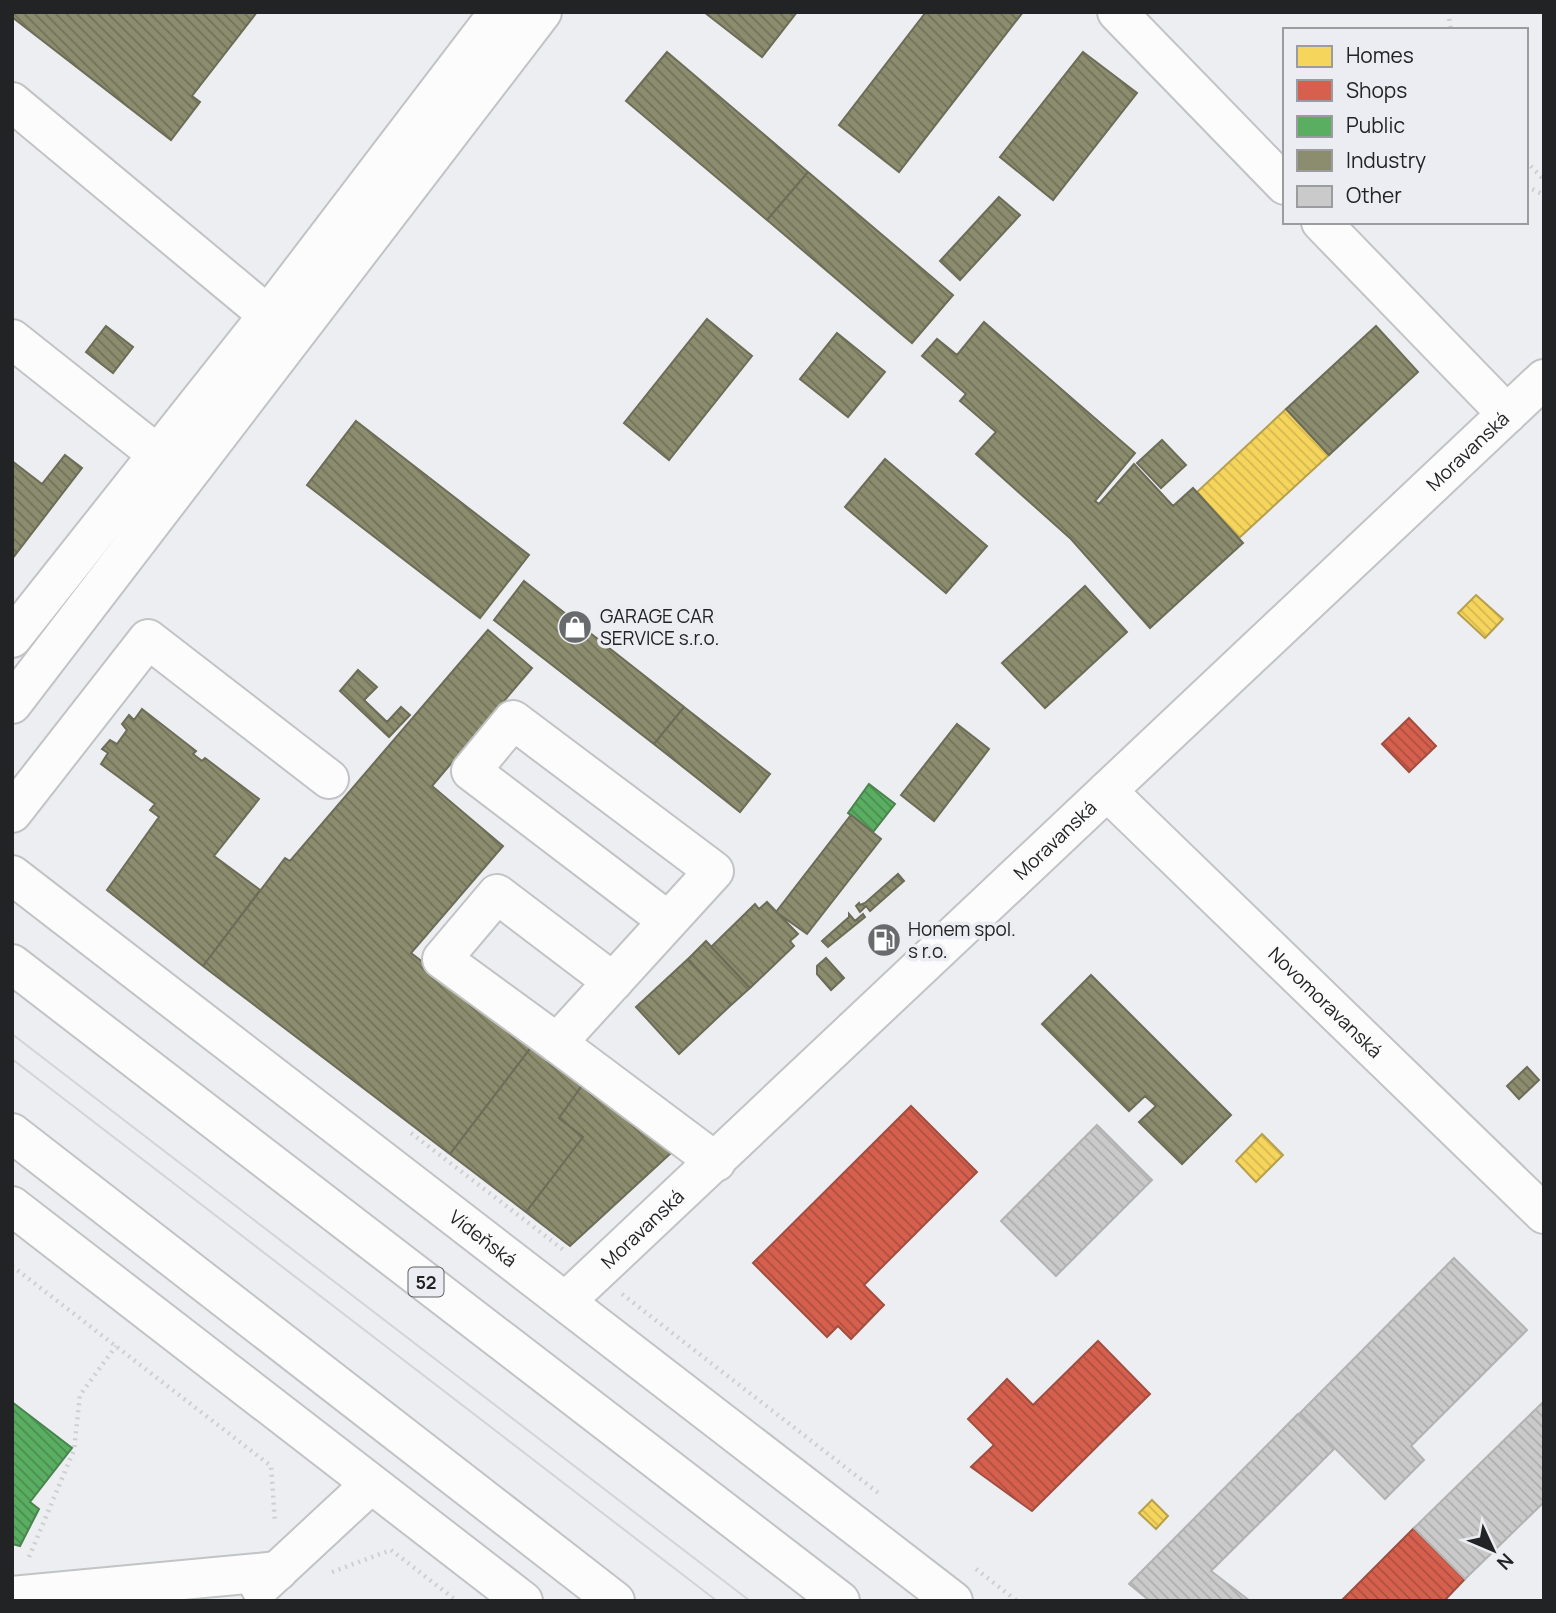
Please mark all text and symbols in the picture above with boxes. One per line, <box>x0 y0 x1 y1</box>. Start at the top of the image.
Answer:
legend <box>1283 28 1528 224</box>
text: Homes <box>1346 41 1414 69</box>
text: Shops <box>1346 76 1407 104</box>
text: Public <box>1346 111 1405 139</box>
text: Industry <box>1346 146 1426 174</box>
text: Other <box>1346 181 1402 209</box>
street label: Moravanská <box>1420 406 1515 497</box>
place label: GARAGE CAR SERVICE s.r.o. <box>600 603 719 651</box>
shop icon: GARAGE CAR SERVICE s.r.o. <box>556 608 594 646</box>
street label: Moravanská <box>1008 795 1102 885</box>
place label: Honem spol. s r.o. <box>908 916 1016 964</box>
fuel station icon: Honem spol. s r.o. <box>865 921 903 959</box>
street label: Novomoravanská <box>1263 941 1388 1064</box>
street label: Moravanská <box>595 1184 689 1274</box>
street label: Vídeňská <box>444 1204 522 1273</box>
road number: 52 <box>408 1268 444 1296</box>
north arrow <box>1458 1515 1528 1585</box>
text: N <box>1491 1548 1519 1576</box>

